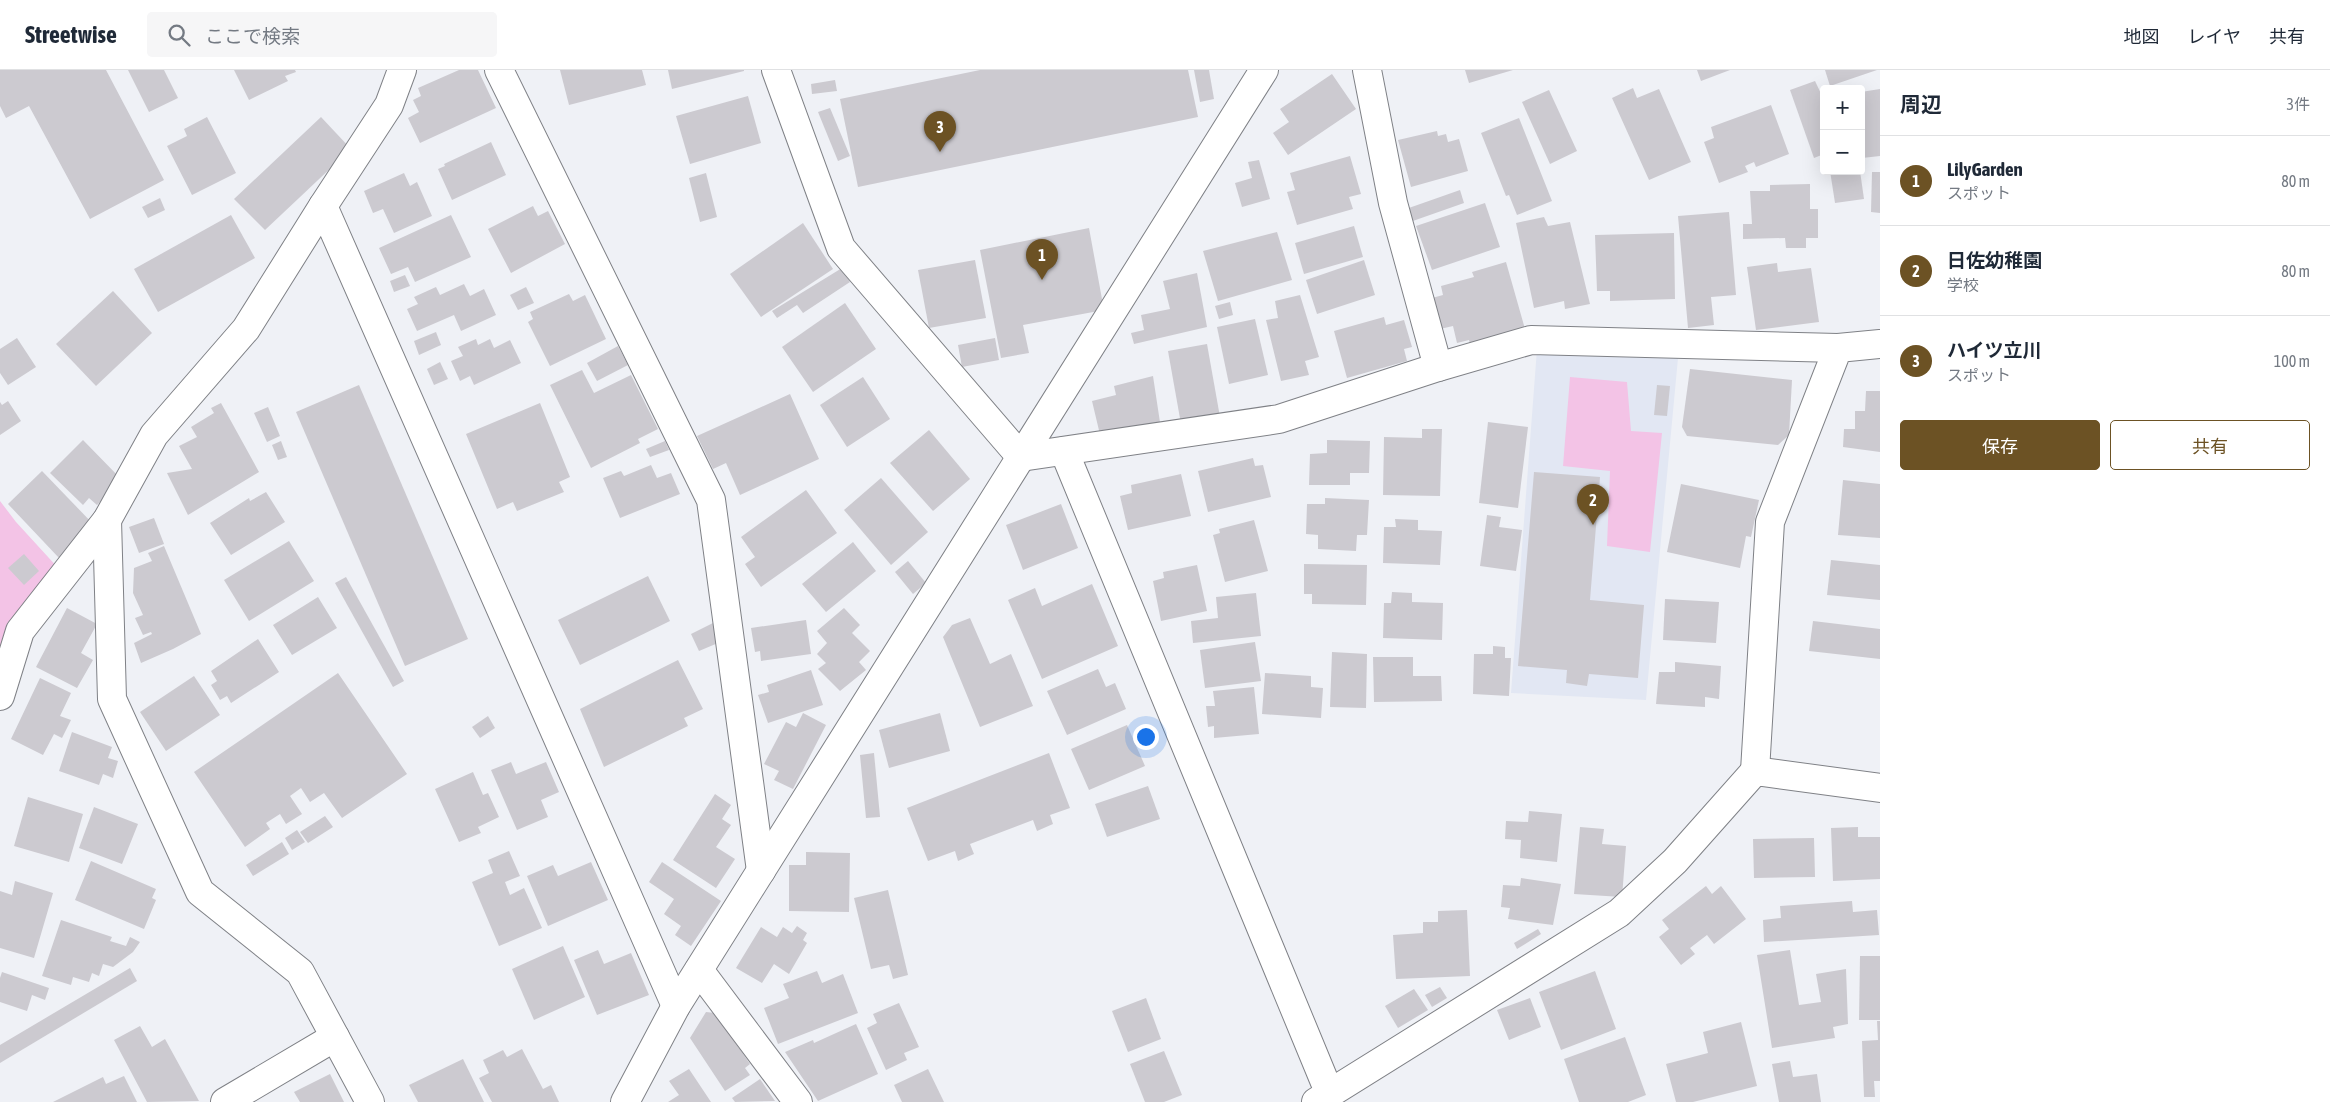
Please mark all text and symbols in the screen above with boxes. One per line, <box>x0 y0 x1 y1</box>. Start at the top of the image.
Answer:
search box <box>147 12 497 57</box>
text: Streetwise <box>25 21 117 48</box>
icon: search <box>165 21 193 49</box>
text: ここで検索 <box>205 25 300 47</box>
text: 地図 <box>2124 26 2160 47</box>
text: レイヤ <box>2188 26 2241 47</box>
text: 共有 <box>2269 26 2305 47</box>
map controls <box>1820 85 1865 175</box>
button: + <box>1820 85 1865 130</box>
text: 周辺 <box>1900 92 1942 116</box>
text: 3件 <box>2286 95 2310 113</box>
pin: 3 <box>924 111 956 152</box>
button: − <box>1820 130 1865 175</box>
text: LilyGarden <box>1947 158 2023 180</box>
text: 1 <box>1912 172 1920 190</box>
text: 80 m <box>2281 172 2310 190</box>
text: スポット <box>1947 184 2011 202</box>
pin: 1 <box>1026 239 1058 280</box>
text: 日佐幼稚園 <box>1947 249 2042 271</box>
text: 2 <box>1912 262 1920 280</box>
text: 80 m <box>2281 262 2310 280</box>
text: 学校 <box>1947 276 1979 294</box>
text: ハイツ立川 <box>1947 339 2042 361</box>
text: 3 <box>1912 352 1920 370</box>
text: 100 m <box>2274 352 2310 370</box>
text: スポット <box>1947 366 2011 384</box>
button: 保存 <box>1900 420 2100 470</box>
button: 共有 <box>2110 420 2310 470</box>
pin: 2 <box>1577 484 1609 525</box>
your location <box>1133 724 1159 750</box>

